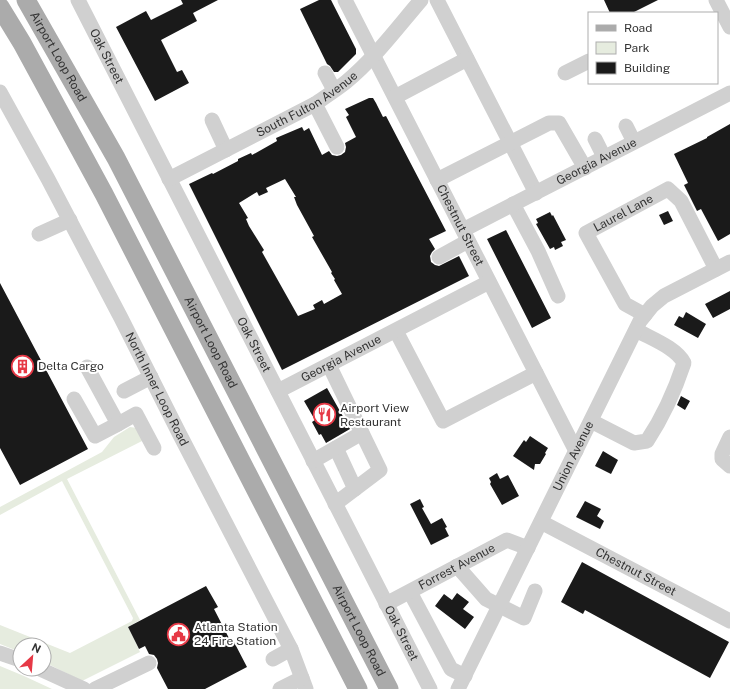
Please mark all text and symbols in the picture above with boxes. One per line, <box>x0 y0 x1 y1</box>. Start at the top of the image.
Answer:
street label: Airport Loop Road <box>27 9 89 104</box>
legend <box>588 12 718 84</box>
text: Road <box>624 21 652 35</box>
street label: Oak Street <box>87 26 127 86</box>
text: Park <box>624 41 650 55</box>
text: Building <box>624 61 670 75</box>
street label: South Fulton Avenue <box>254 68 360 140</box>
street label: Georgia Avenue <box>554 135 639 188</box>
street label: Chestnut Street <box>434 182 487 268</box>
street label: Laurel Lane <box>591 191 656 235</box>
street label: Airport Loop Road <box>181 294 240 390</box>
street label: Oak Street <box>234 315 274 375</box>
street label: North Inner Loop Road <box>122 330 191 448</box>
street label: Georgia Avenue <box>299 332 384 385</box>
building icon: Delta Cargo <box>9 353 35 379</box>
place label: Delta Cargo <box>38 359 104 373</box>
place label: Airport View Restaurant <box>340 401 410 429</box>
restaurant icon: Airport View Restaurant <box>311 402 337 428</box>
street label: Union Avenue <box>550 418 597 493</box>
street label: Forrest Avenue <box>416 541 498 593</box>
street label: Chestnut Street <box>593 545 679 599</box>
street label: Airport Loop Road <box>330 582 388 679</box>
street label: Oak Street <box>382 603 422 663</box>
place label: Atlanta Station 24 Fire Station <box>194 620 278 648</box>
public building icon: Atlanta Station 24 Fire Station <box>166 621 192 647</box>
north arrow <box>12 637 52 677</box>
text: N <box>30 641 43 655</box>

